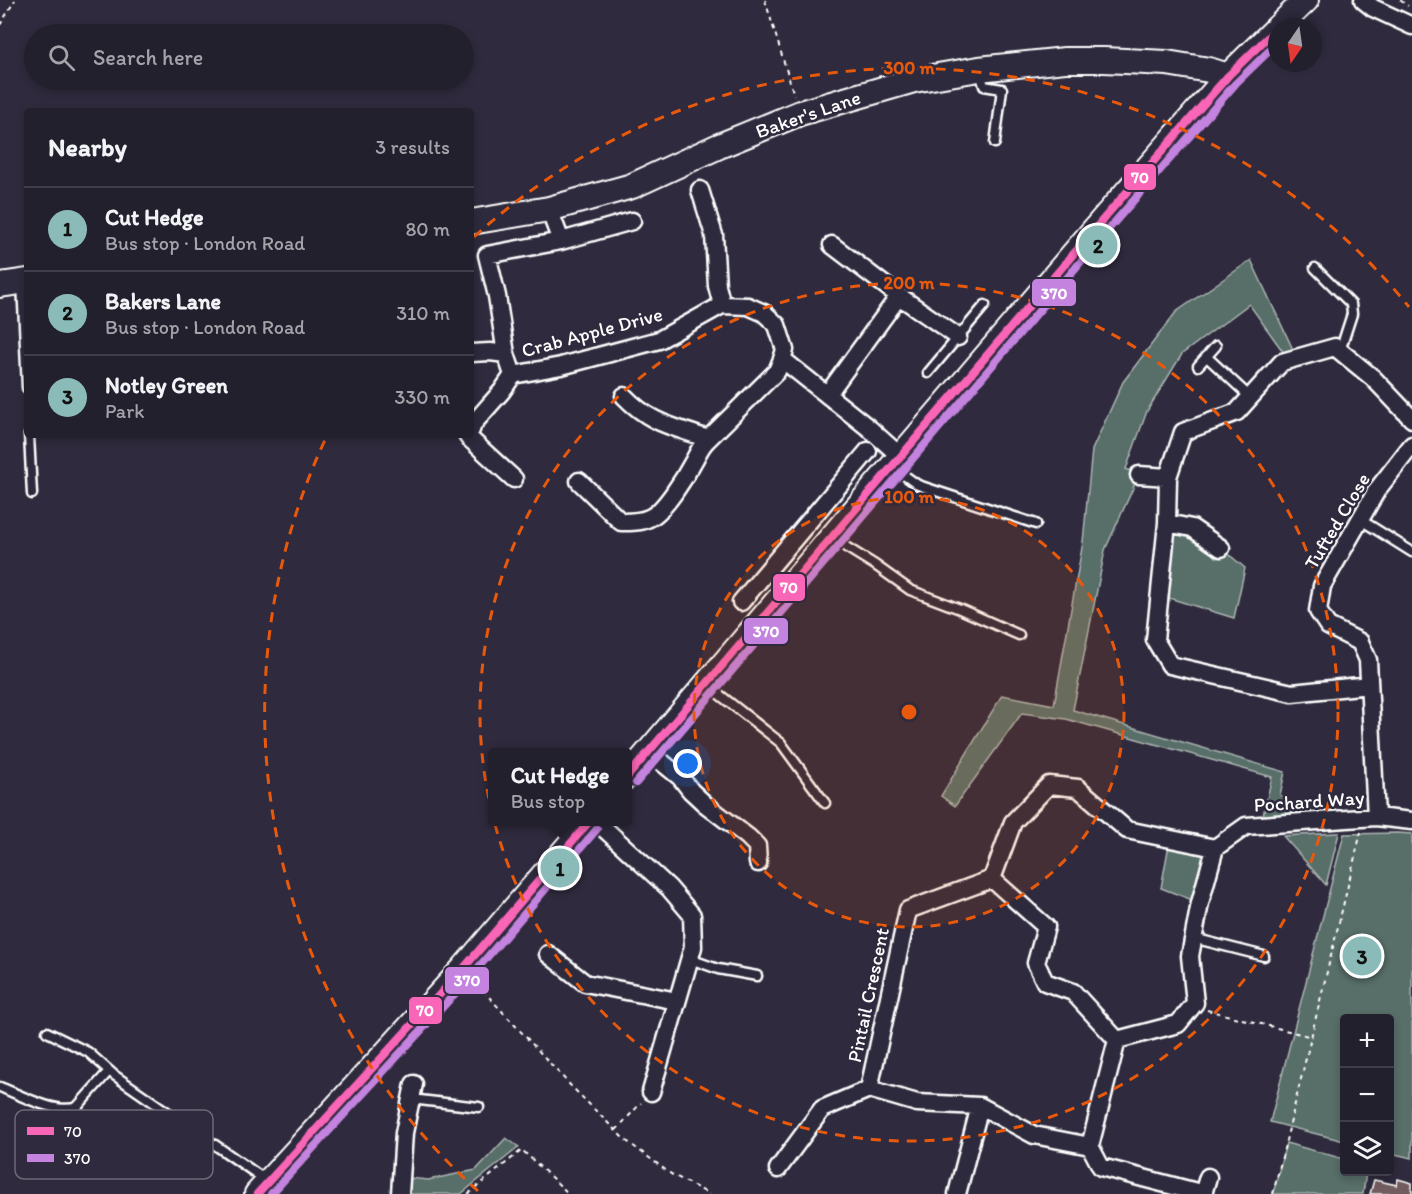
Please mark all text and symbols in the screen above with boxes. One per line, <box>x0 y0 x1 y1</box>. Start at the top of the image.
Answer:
north arrow <box>1268 18 1322 72</box>
search box <box>24 24 474 90</box>
icon: search <box>45 41 78 74</box>
text: Search here <box>93 44 203 71</box>
text: 300 m <box>883 57 935 79</box>
street label: Baker's Lane <box>752 85 864 143</box>
text: Nearby <box>48 131 127 163</box>
text: 3 results <box>375 135 450 159</box>
line badge: 70 <box>1123 163 1157 191</box>
text: 70 <box>1130 168 1149 187</box>
text: Cut Hedge <box>105 204 204 231</box>
text: 1 <box>63 217 72 241</box>
text: 80 m <box>405 217 450 241</box>
pin: 2 <box>1078 222 1118 268</box>
text: Bus stop · London Road <box>105 231 305 255</box>
text: 200 m <box>884 272 935 294</box>
line badge: 370 <box>1031 278 1077 307</box>
text: 370 <box>1041 284 1067 303</box>
text: Bakers Lane <box>105 288 221 315</box>
text: 2 <box>62 301 73 325</box>
text: 310 m <box>396 301 450 325</box>
street label: Crab Apple Drive <box>519 302 665 362</box>
text: Bus stop · London Road <box>105 315 305 339</box>
text: Notley Green <box>105 372 228 399</box>
text: 3 <box>62 385 73 409</box>
text: 330 m <box>395 385 450 409</box>
text: Park <box>105 399 144 423</box>
street label: Tufted Close <box>1299 469 1375 573</box>
text: 100 m <box>884 486 935 508</box>
line badge: 70 <box>772 573 806 602</box>
text: 70 <box>779 578 798 597</box>
line badge: 370 <box>743 617 789 645</box>
text: 370 <box>753 622 779 641</box>
centre of rings <box>899 702 919 722</box>
popup <box>488 748 632 826</box>
your location <box>673 749 702 778</box>
text: Cut Hedge <box>511 762 609 789</box>
street label: Pochard Way <box>1253 785 1366 817</box>
text: Bus stop <box>511 789 585 813</box>
pin: 1 <box>540 846 580 890</box>
street label: Pintail Crescent <box>842 925 894 1065</box>
pin: 3 <box>1342 934 1382 978</box>
line badge: 370 <box>444 966 490 995</box>
text: 370 <box>454 971 480 990</box>
line badge: 70 <box>408 996 443 1025</box>
text: 70 <box>415 1001 434 1020</box>
map controls <box>1340 1014 1394 1176</box>
button: + <box>1340 1014 1394 1068</box>
button: − <box>1340 1068 1394 1122</box>
legend <box>15 1110 213 1179</box>
text: 70 <box>64 1122 82 1141</box>
button: layers <box>1340 1122 1394 1176</box>
text: 370 <box>64 1149 91 1168</box>

